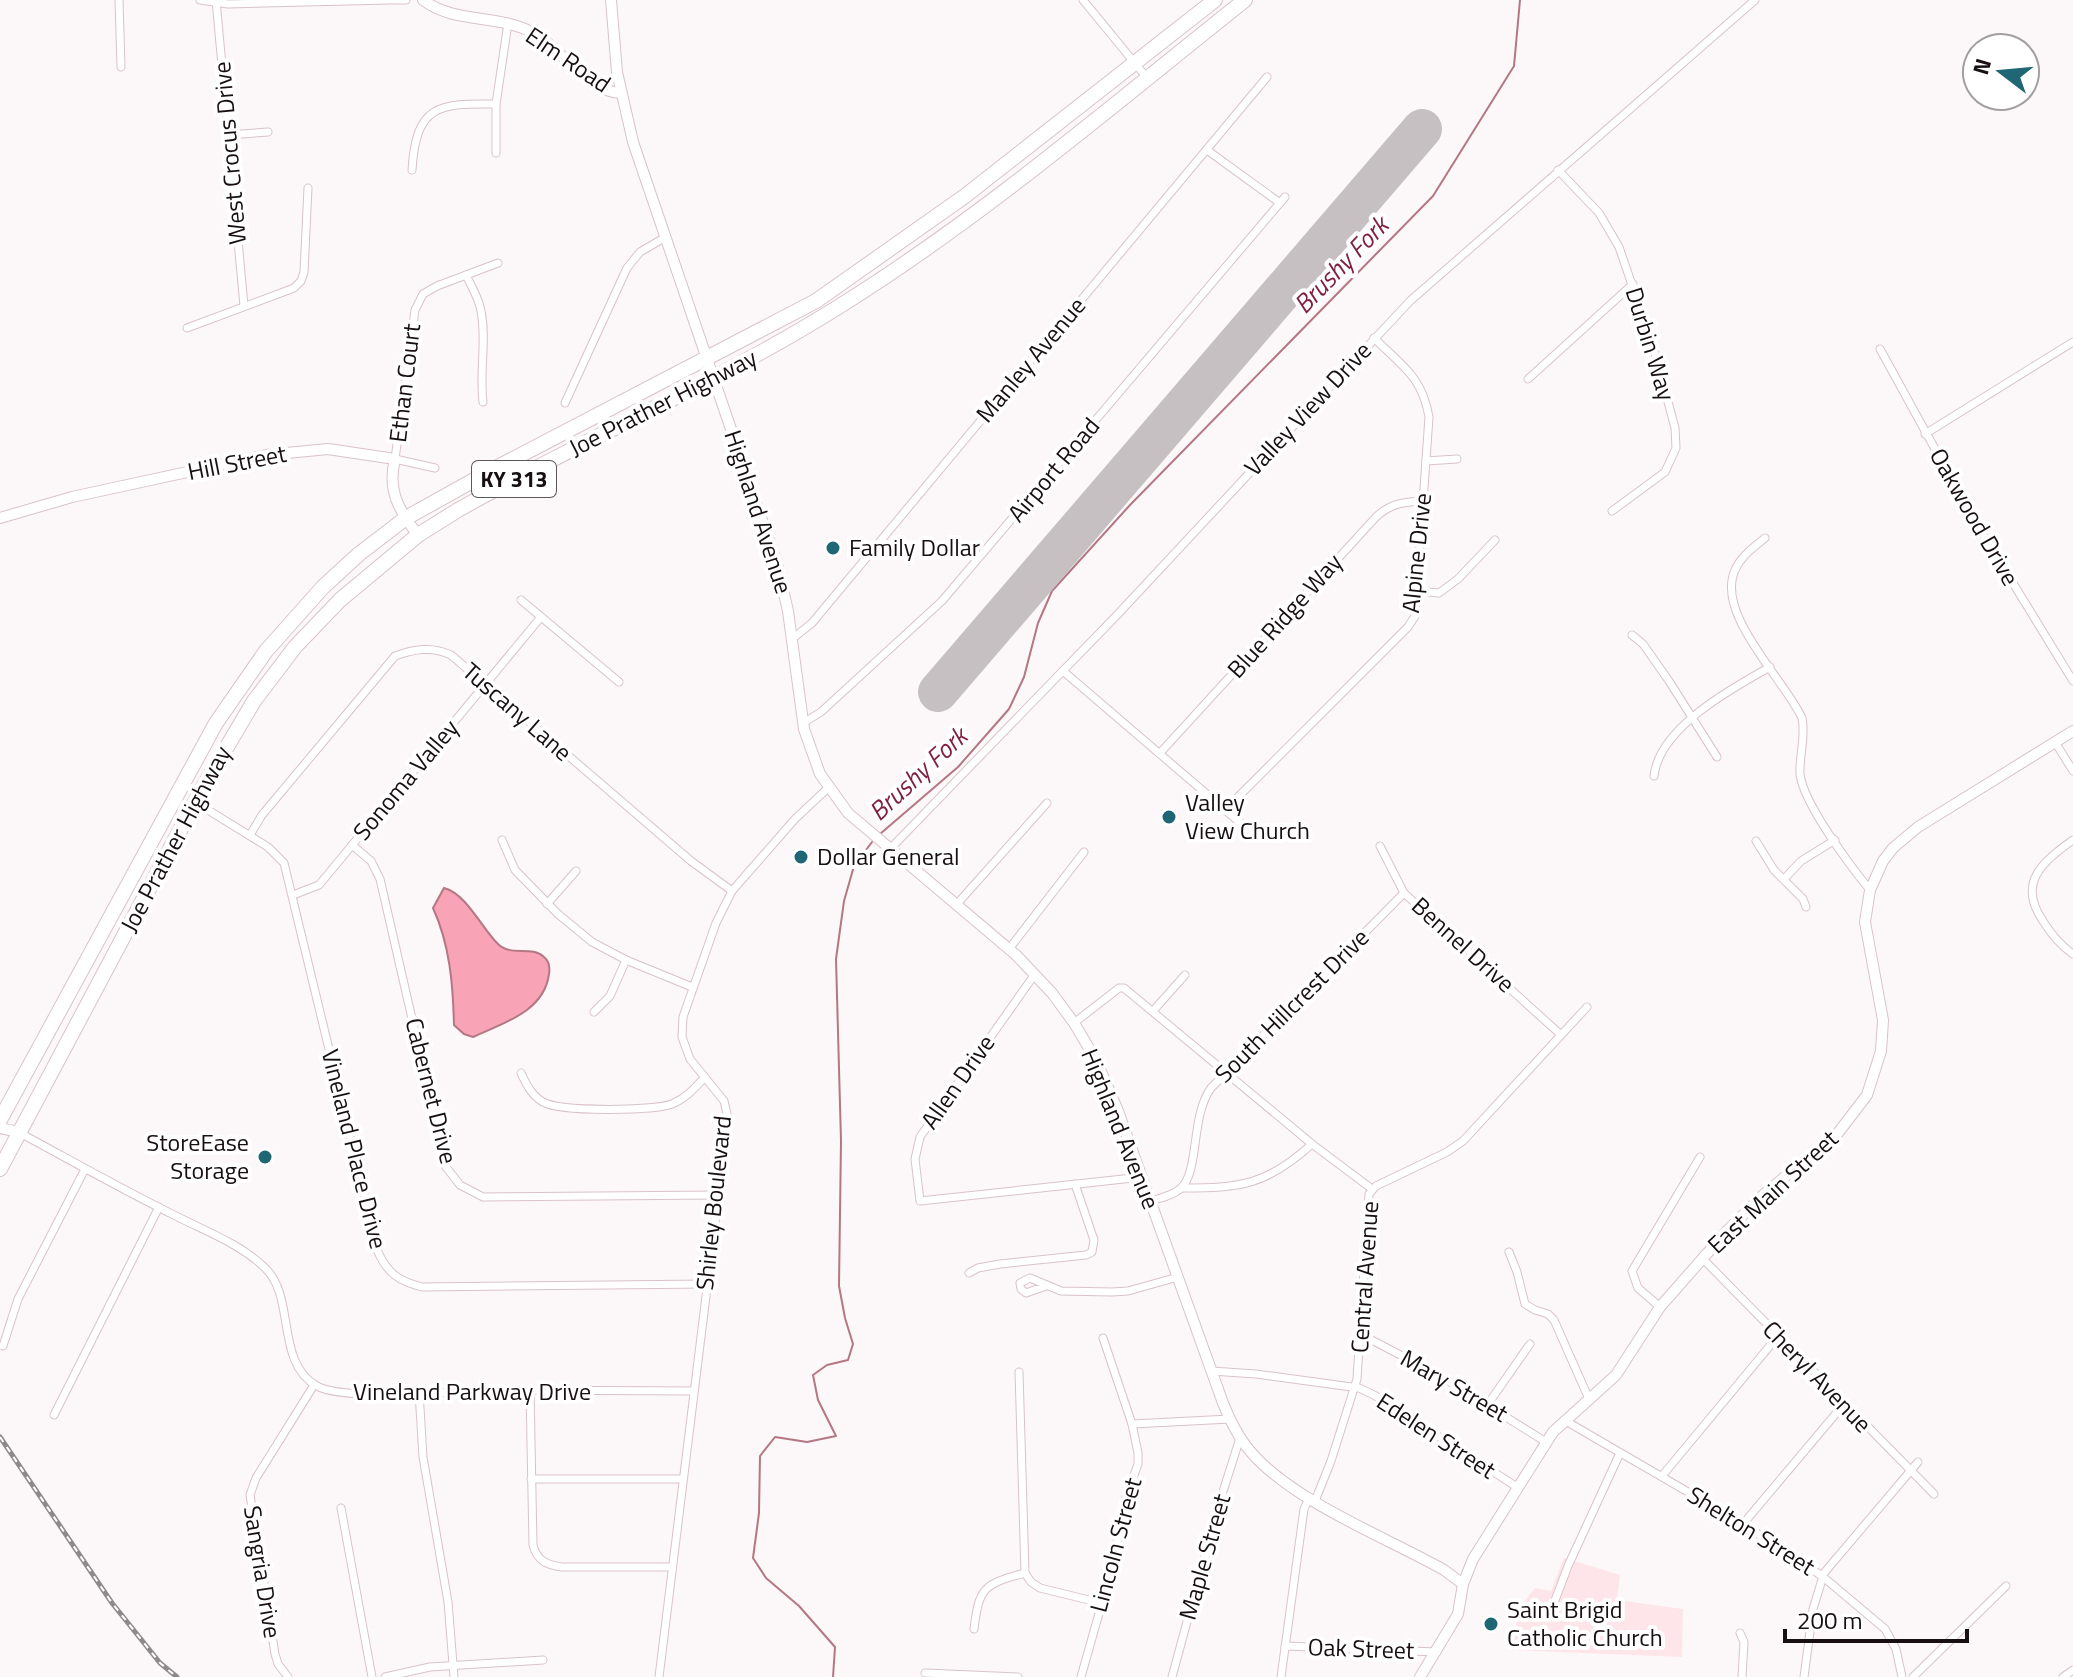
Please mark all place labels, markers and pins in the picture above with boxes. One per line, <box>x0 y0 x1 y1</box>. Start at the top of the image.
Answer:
place label: Family Dollar <box>849 529 980 565</box>
marker: Family Dollar <box>824 539 842 557</box>
place label: Valley View Church <box>1185 784 1310 848</box>
marker: Valley View Church <box>1160 808 1178 826</box>
place label: Dollar General <box>817 838 960 874</box>
marker: Dollar General <box>792 848 810 866</box>
place label: StoreEase Storage <box>146 1124 249 1188</box>
marker: StoreEase Storage <box>256 1148 274 1166</box>
place label: Saint Brigid Catholic Church <box>1507 1591 1663 1655</box>
marker: Saint Brigid Catholic Church <box>1482 1615 1500 1633</box>

